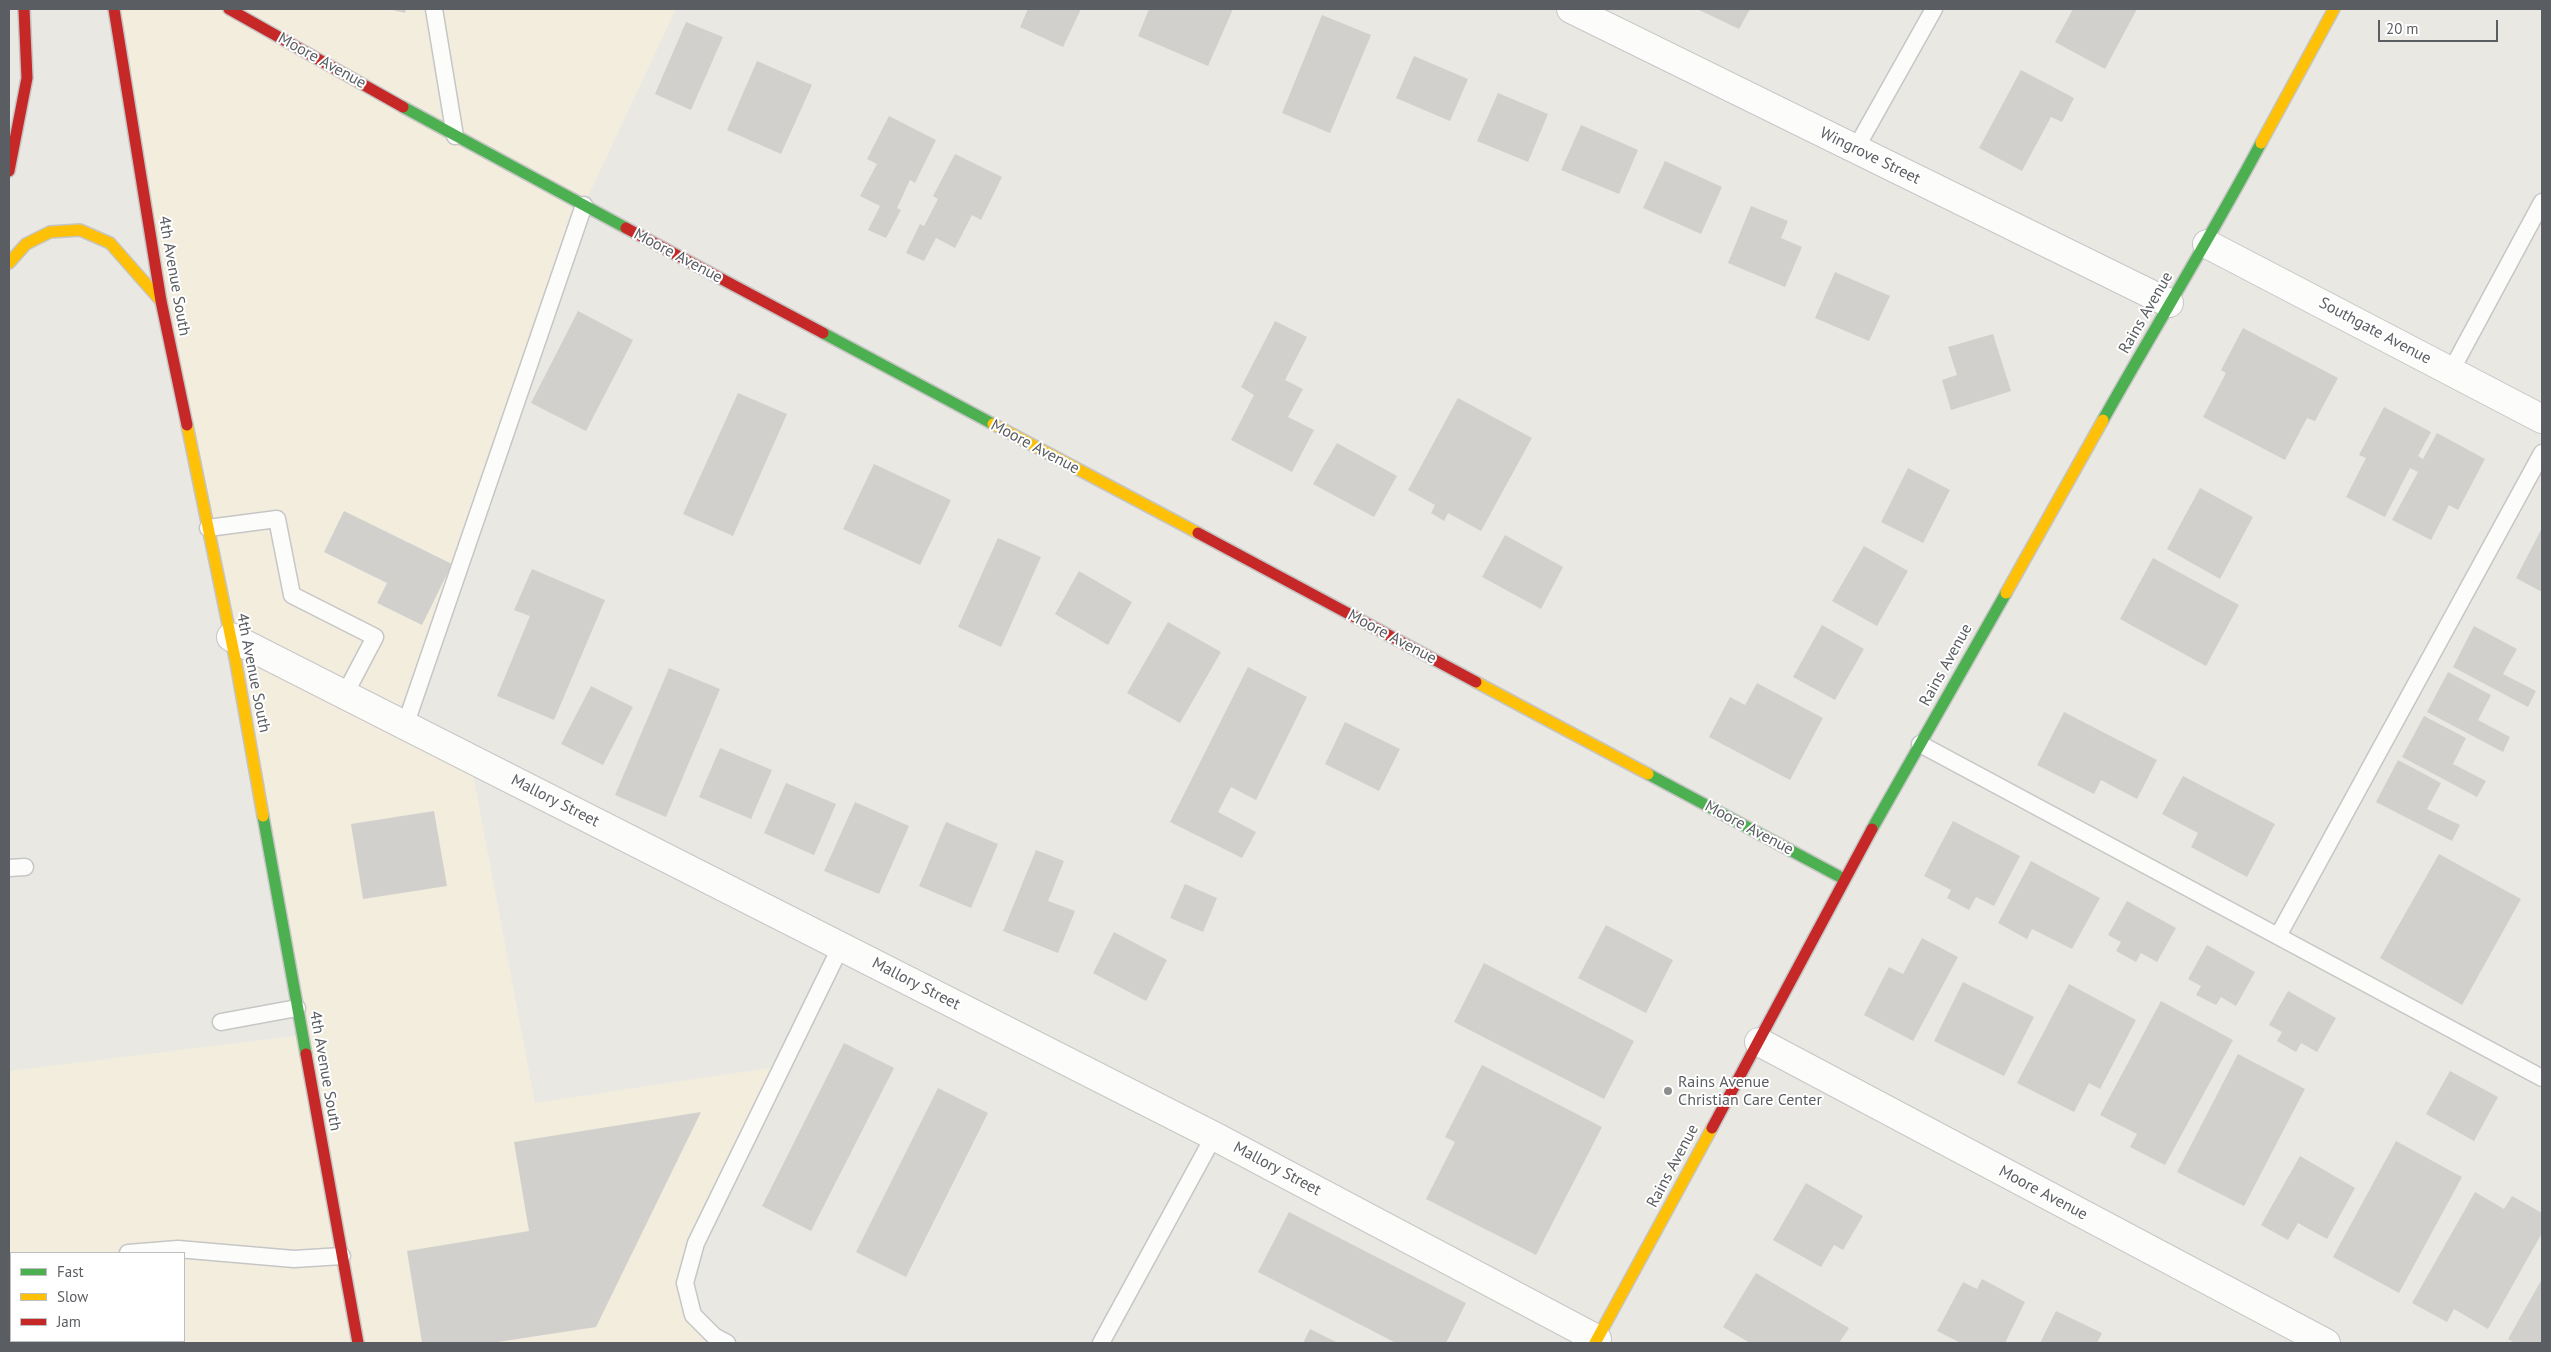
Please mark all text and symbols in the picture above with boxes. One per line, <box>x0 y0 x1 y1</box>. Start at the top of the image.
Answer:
scale bar <box>2381 10 2501 42</box>
text: 20 m <box>2386 19 2419 38</box>
street label: Moore Avenue <box>275 29 369 93</box>
street label: Wingrove Street <box>1817 123 1923 189</box>
street label: 4th Avenue South <box>154 215 194 337</box>
street label: Moore Avenue <box>630 225 726 287</box>
street label: Rains Avenue <box>2115 269 2177 357</box>
street label: Southgate Avenue <box>2316 293 2434 369</box>
street label: Moore Avenue <box>987 416 1083 478</box>
street label: Moore Avenue <box>1344 606 1440 668</box>
street label: 4th Avenue South <box>232 612 274 734</box>
street label: Rains Avenue <box>1915 620 1977 710</box>
street label: Mallory Street <box>508 771 602 831</box>
street label: Moore Avenue <box>1701 797 1797 859</box>
street label: Mallory Street <box>869 954 963 1014</box>
street label: 4th Avenue South <box>305 1010 345 1132</box>
place label: Rains Avenue Christian Care Center <box>1678 1072 1822 1110</box>
marker: Rains Avenue Christian Care Center <box>1662 1085 1674 1097</box>
street label: Rains Avenue <box>1643 1121 1703 1211</box>
street label: Mallory Street <box>1230 1138 1324 1200</box>
street label: Moore Avenue <box>1995 1162 2091 1224</box>
legend <box>10 1252 185 1342</box>
text: Fast <box>57 1262 84 1281</box>
text: Slow <box>57 1287 88 1306</box>
text: Jam <box>57 1312 81 1331</box>

